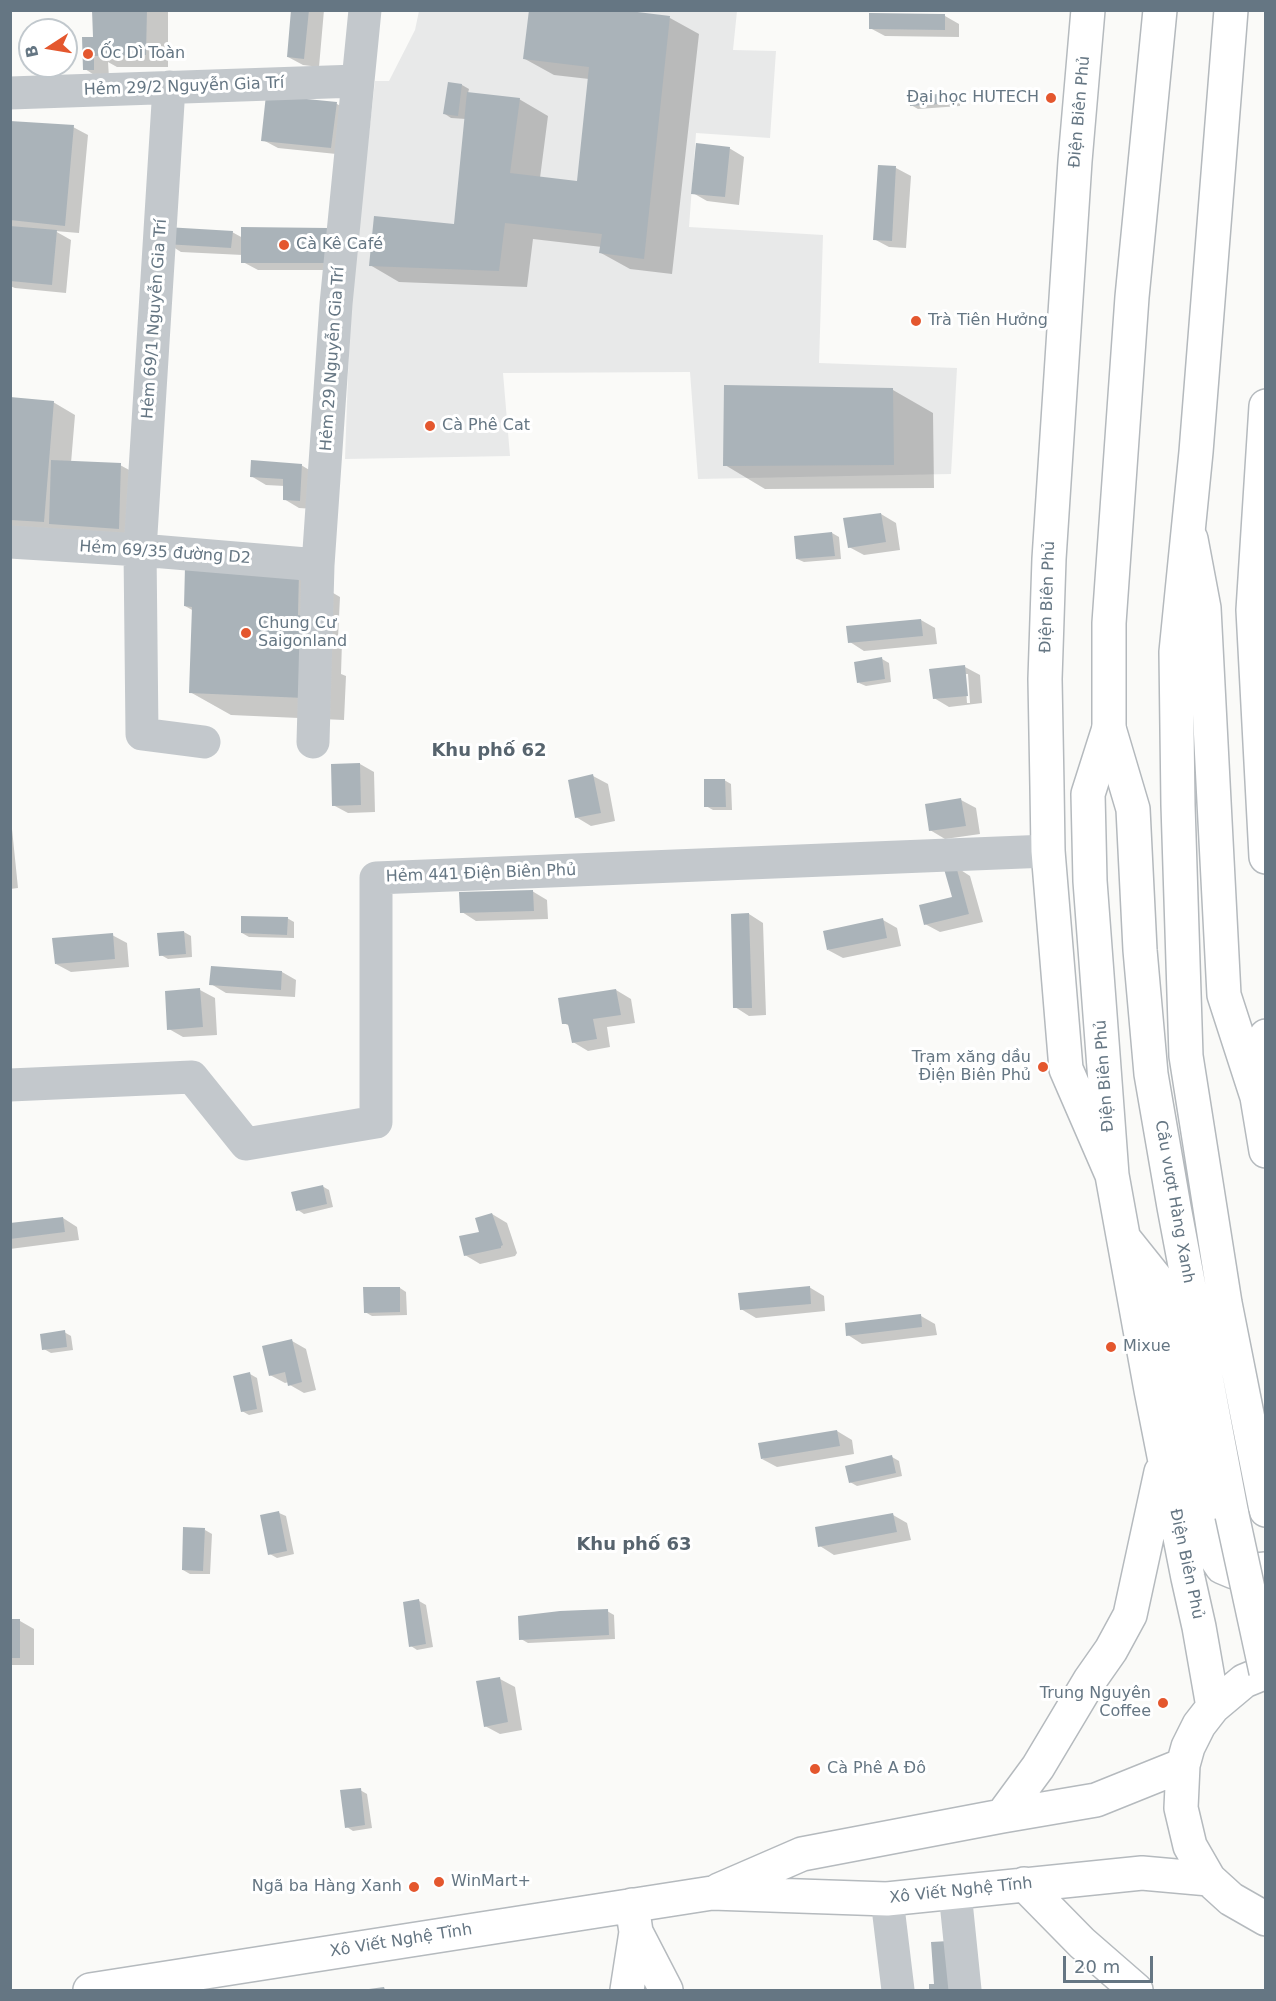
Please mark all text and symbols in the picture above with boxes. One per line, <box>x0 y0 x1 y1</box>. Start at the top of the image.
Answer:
north arrow <box>18 18 78 78</box>
text: B <box>21 43 42 59</box>
place label: Ốc Dì Toàn <box>100 44 185 64</box>
marker: Ốc Dì Toàn <box>81 47 95 61</box>
street label: Điện Biên Phủ <box>1066 55 1094 169</box>
street label: Hẻm 29/2 Nguyễn Gia Trí <box>83 74 285 100</box>
place label: Đại học HUTECH <box>907 88 1039 108</box>
marker: Đại học HUTECH <box>1044 91 1058 105</box>
street label: Hẻm 69/1 Nguyễn Gia Trí <box>138 218 172 420</box>
place label: Cà Kê Café <box>296 235 383 255</box>
marker: Cà Kê Café <box>277 238 291 252</box>
street label: Hẻm 29 Nguyễn Gia Trí <box>317 266 349 452</box>
place label: Trà Tiên Hưởng <box>928 311 1048 331</box>
marker: Trà Tiên Hưởng <box>909 314 923 328</box>
place label: Cà Phê Cat <box>442 416 530 436</box>
marker: Cà Phê Cat <box>423 419 437 433</box>
street label: Hẻm 69/35 đường D2 <box>79 537 251 569</box>
street label: Điện Biên Phủ <box>1036 541 1060 653</box>
place label: Chung Cư Saigonland <box>258 614 347 652</box>
marker: Chung Cư Saigonland <box>239 626 253 640</box>
district label: Khu phố 62 <box>431 740 547 762</box>
street label: Hẻm 441 Điện Biên Phủ <box>385 861 577 887</box>
street label: Điện Biên Phủ <box>1092 1019 1118 1133</box>
place label: Trạm xăng dầu Điện Biên Phủ <box>912 1048 1031 1086</box>
marker: Trạm xăng dầu Điện Biên Phủ <box>1036 1060 1050 1074</box>
street label: Cầu vượt Hàng Xanh <box>1150 1119 1198 1285</box>
place label: Mixue <box>1123 1337 1171 1357</box>
marker: Mixue <box>1104 1340 1118 1354</box>
street label: Điện Biên Phủ <box>1165 1507 1207 1621</box>
district label: Khu phố 63 <box>576 1534 692 1556</box>
place label: Trung Nguyên Coffee <box>1040 1684 1151 1722</box>
marker: Trung Nguyên Coffee <box>1156 1696 1170 1710</box>
place label: Cà Phê A Đô <box>827 1759 926 1779</box>
marker: Cà Phê A Đô <box>808 1762 822 1776</box>
place label: WinMart+ <box>451 1872 531 1892</box>
street label: Xô Viết Nghệ Tĩnh <box>889 1874 1033 1908</box>
marker: WinMart+ <box>432 1875 446 1889</box>
place label: Ngã ba Hàng Xanh <box>252 1877 402 1897</box>
marker: Ngã ba Hàng Xanh <box>407 1880 421 1894</box>
street label: Xô Viết Nghệ Tĩnh <box>328 1920 474 1962</box>
scale bar <box>1066 1944 1156 1982</box>
text: 20 m <box>1074 1956 1120 1977</box>

